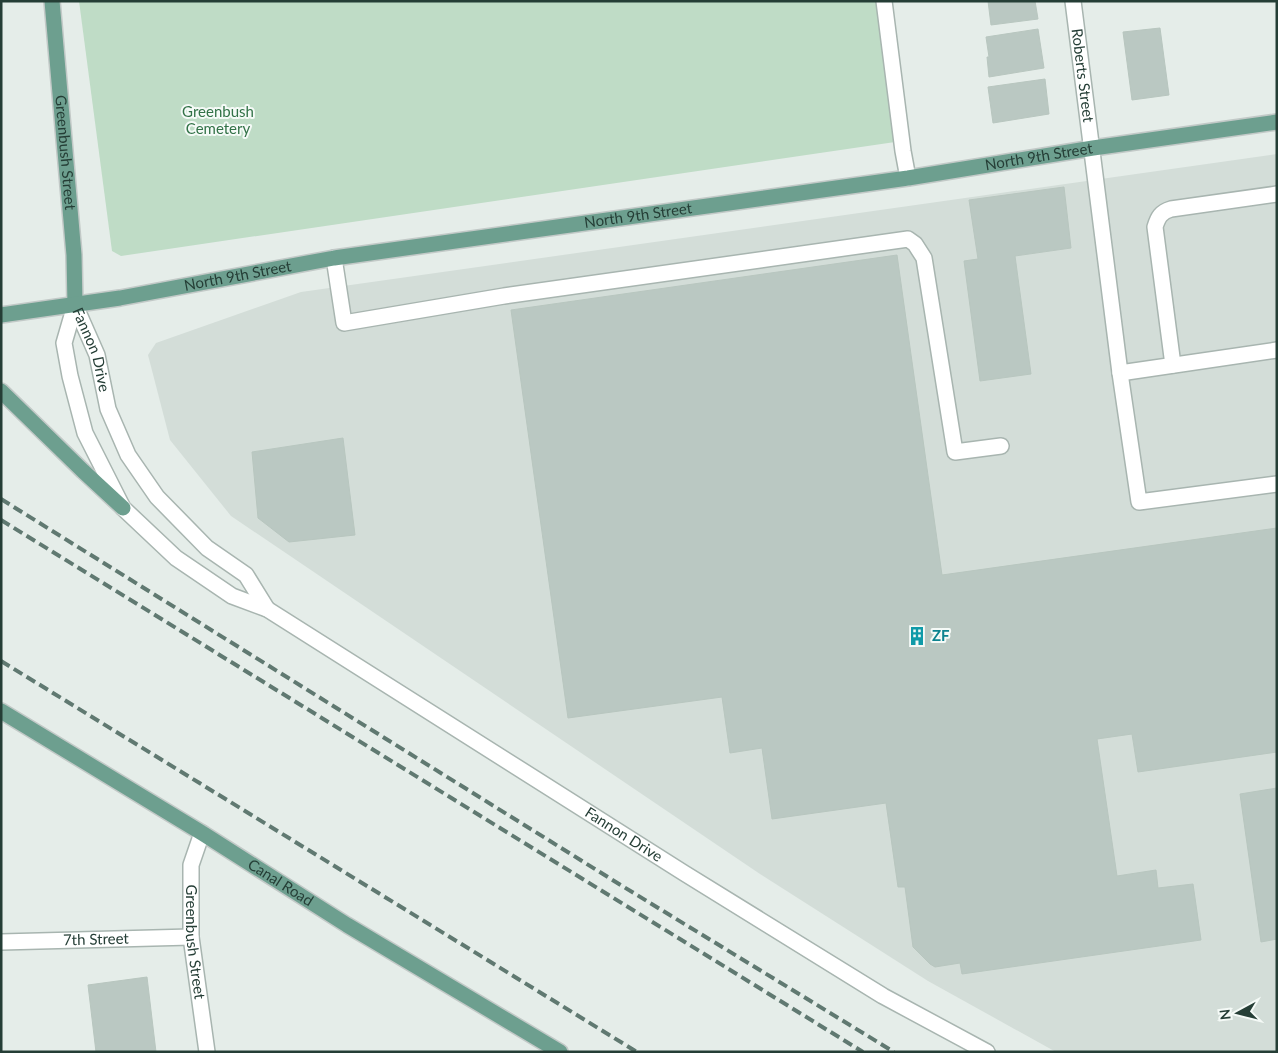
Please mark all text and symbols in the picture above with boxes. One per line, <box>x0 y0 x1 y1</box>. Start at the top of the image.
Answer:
street label: Roberts Street <box>1069 27 1098 124</box>
street label: Greenbush Street <box>52 94 80 211</box>
park label: Greenbush Cemetery <box>182 102 254 137</box>
street label: North 9th Street <box>984 138 1094 173</box>
street label: North 9th Street <box>583 198 694 231</box>
street label: North 9th Street <box>182 256 293 294</box>
street label: Fannon Drive <box>69 305 114 393</box>
building icon: ZF <box>906 625 928 647</box>
place label: ZF <box>932 626 950 644</box>
street label: Fannon Drive <box>582 803 666 865</box>
street label: Canal Road <box>245 854 317 909</box>
street label: Greenbush Street <box>183 885 210 1001</box>
street label: 7th Street <box>63 929 130 948</box>
north arrow <box>1213 988 1263 1038</box>
text: N <box>1216 1008 1234 1021</box>

